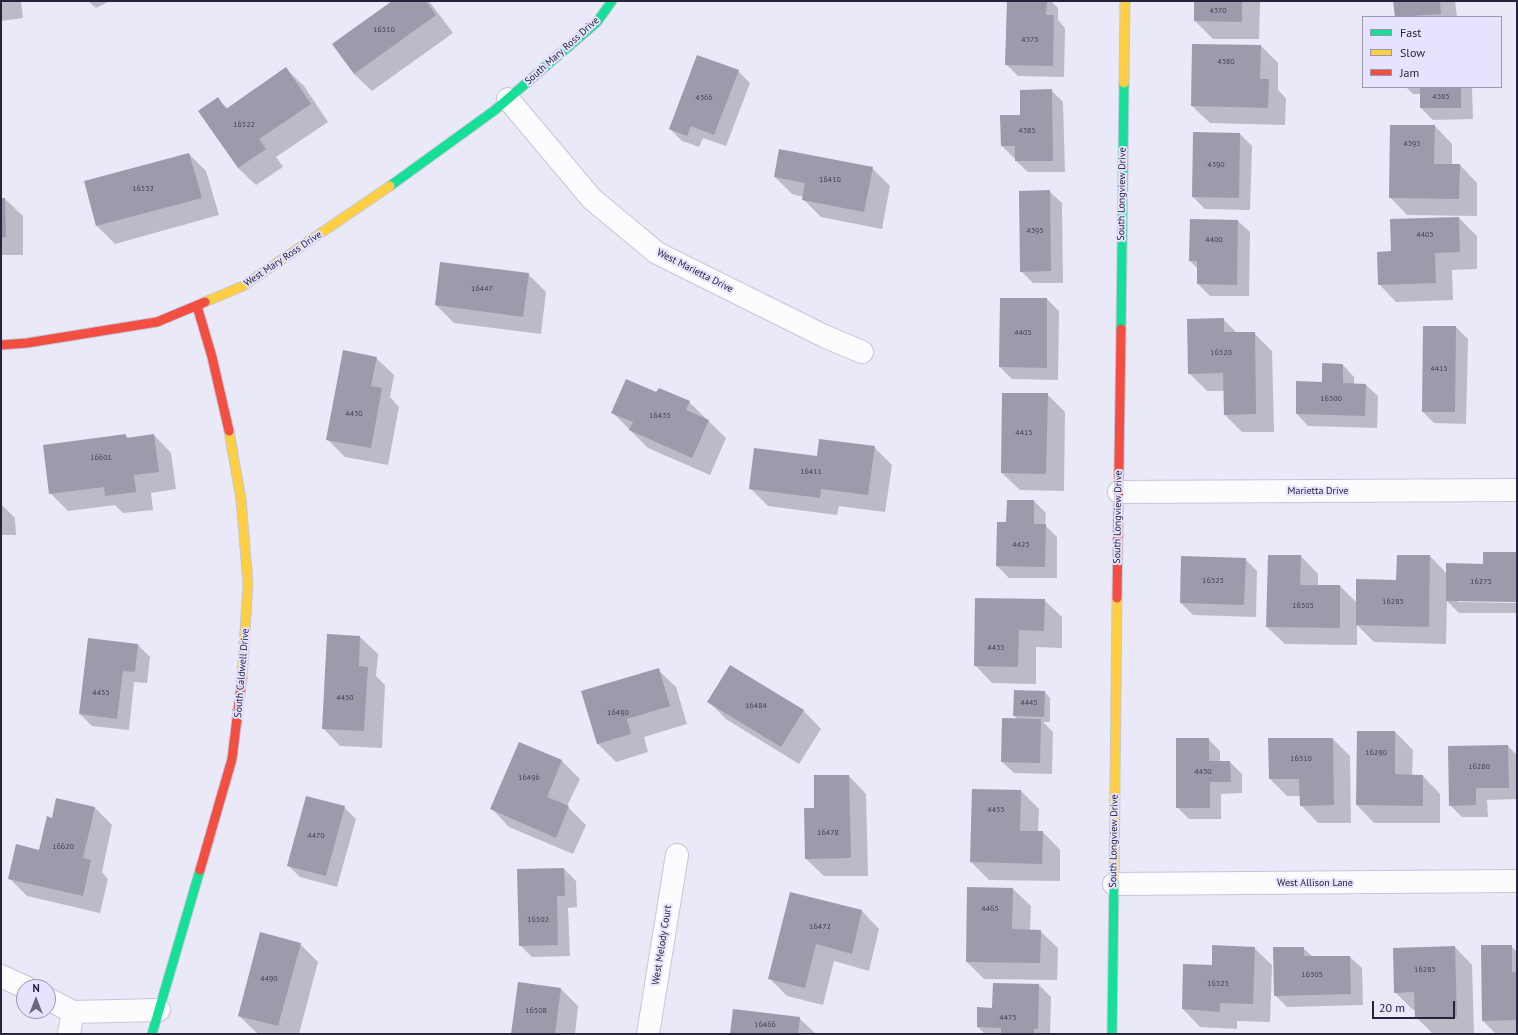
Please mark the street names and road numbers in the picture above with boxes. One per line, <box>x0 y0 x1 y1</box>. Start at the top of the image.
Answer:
street label: South Mary Ross Drive <box>522 15 602 87</box>
street label: South Longview Drive <box>1115 147 1129 241</box>
street label: West Mary Ross Drive <box>242 229 324 289</box>
street label: West Marietta Drive <box>655 247 735 295</box>
street label: South Longview Drive <box>1111 470 1125 564</box>
street label: Marietta Drive <box>1288 485 1348 497</box>
street label: South Caldwell Drive <box>232 628 252 718</box>
street label: South Longview Drive <box>1107 794 1121 888</box>
street label: West Allison Lane <box>1277 877 1353 889</box>
street label: West Melody Court <box>650 904 674 986</box>

